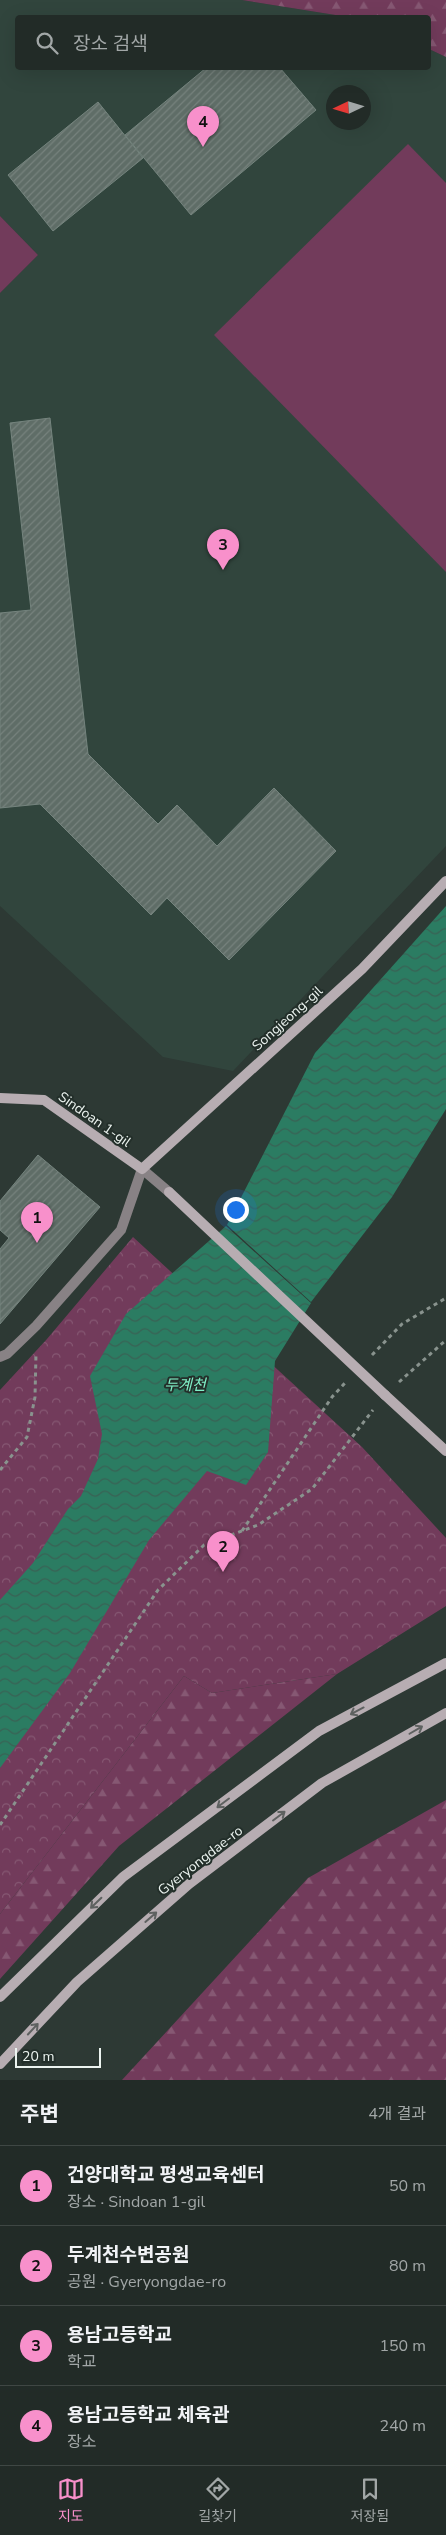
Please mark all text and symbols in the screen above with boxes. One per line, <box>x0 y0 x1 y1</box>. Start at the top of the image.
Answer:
search box <box>15 15 431 70</box>
icon: search <box>33 29 61 57</box>
text: 장소 검색 <box>73 31 148 57</box>
north arrow <box>326 85 371 130</box>
pin: 4 <box>187 106 219 147</box>
pin: 3 <box>207 529 239 570</box>
street label: Songjeong-gil <box>248 981 327 1055</box>
street label: Sindoan 1-gil <box>55 1087 136 1152</box>
your location <box>223 1197 249 1223</box>
pin: 1 <box>21 1202 53 1243</box>
water label: 두계천 <box>164 1375 208 1395</box>
pin: 2 <box>207 1531 239 1572</box>
one-way arrow <box>349 1706 364 1716</box>
one-way arrow <box>408 1725 423 1734</box>
one-way arrow <box>217 1797 230 1808</box>
one-way arrow <box>272 1811 285 1822</box>
street label: Gyeryongdae-ro <box>154 1821 247 1900</box>
one-way arrow <box>89 1897 102 1909</box>
one-way arrow <box>145 1911 158 1923</box>
one-way arrow <box>27 2022 39 2035</box>
scale bar <box>15 2045 101 2068</box>
text: 20 m <box>22 2047 54 2066</box>
text: 주변 <box>20 2100 59 2128</box>
text: 4개 결과 <box>368 2103 426 2125</box>
text: 건양대학교 평생교육센터 <box>67 2162 264 2188</box>
text: 1 <box>31 2175 41 2197</box>
text: 50 m <box>389 2175 426 2197</box>
text: 장소 · Sindoan 1-gil <box>67 2191 205 2213</box>
text: 두계천수변공원 <box>67 2242 189 2268</box>
text: 2 <box>31 2255 41 2277</box>
text: 80 m <box>389 2255 426 2277</box>
text: 공원 · Gyeryongdae-ro <box>67 2271 226 2293</box>
text: 용남고등학교 <box>67 2322 172 2348</box>
text: 3 <box>31 2335 41 2357</box>
text: 150 m <box>379 2335 426 2357</box>
text: 학교 <box>67 2351 96 2373</box>
text: 용남고등학교 체육관 <box>67 2402 229 2428</box>
text: 4 <box>31 2415 41 2437</box>
text: 240 m <box>379 2415 426 2437</box>
text: 장소 <box>67 2431 96 2453</box>
tab: 지도 <box>57 2475 85 2526</box>
tab: 길찾기 <box>198 2475 237 2526</box>
tab: 저장됨 <box>351 2475 389 2526</box>

